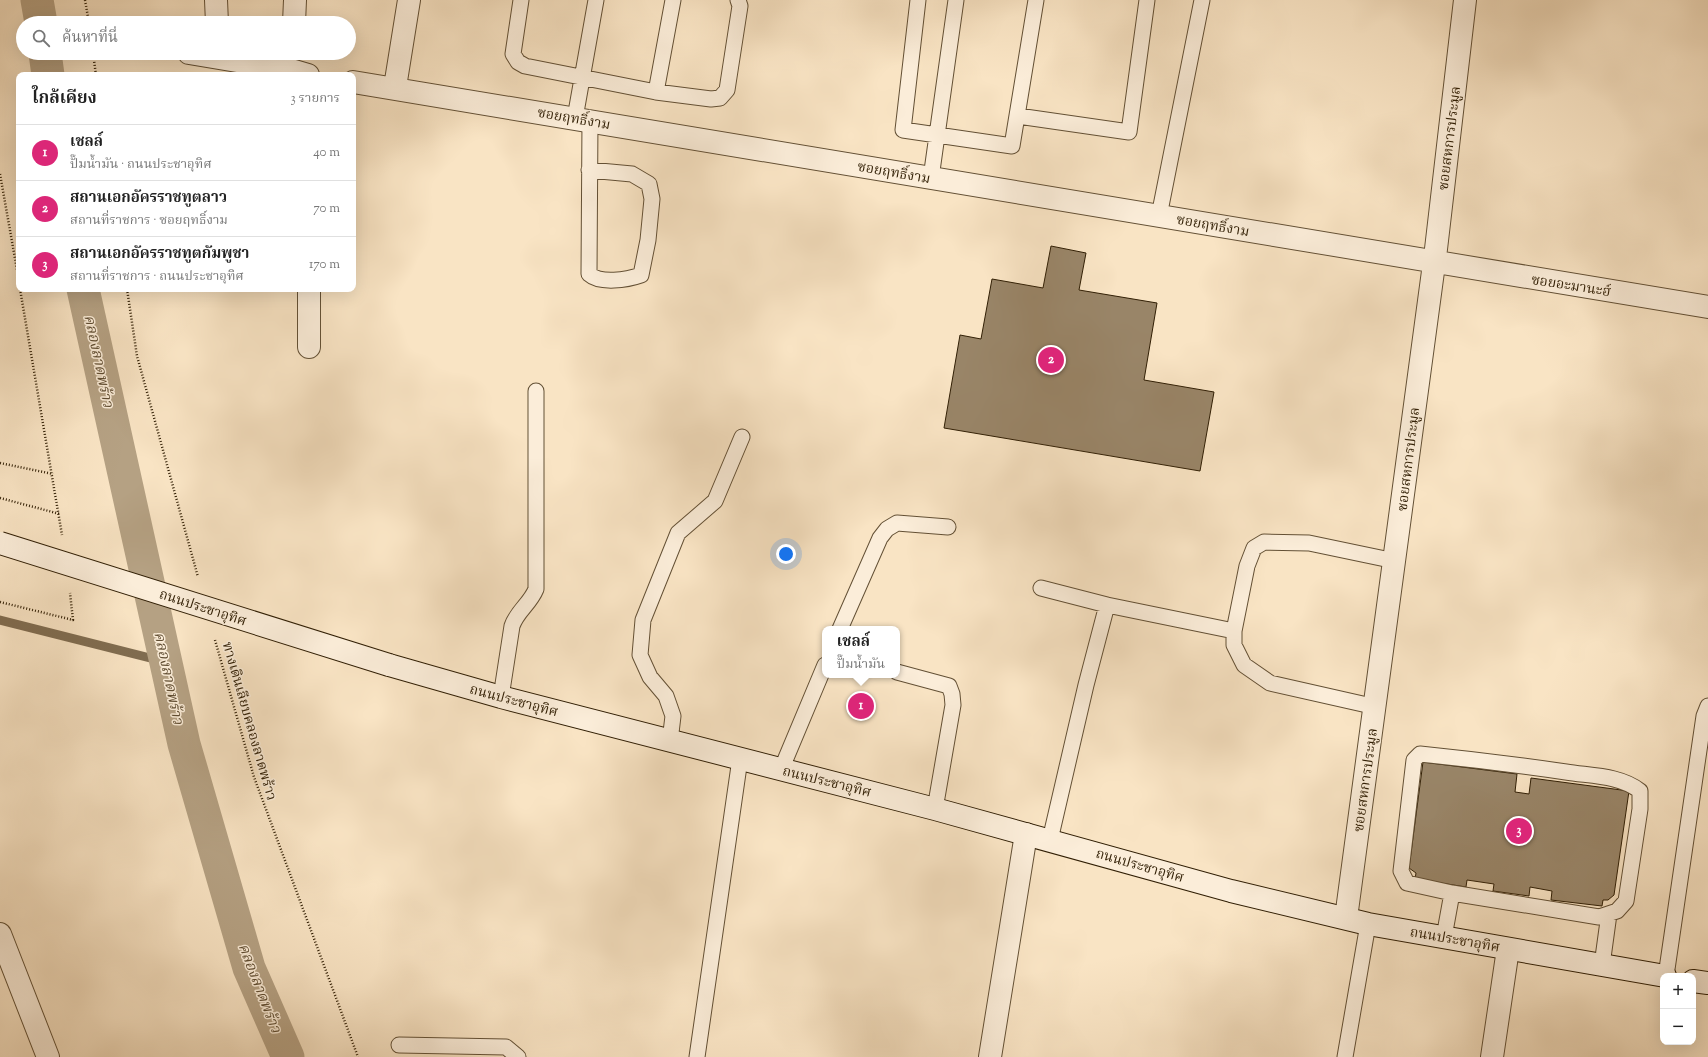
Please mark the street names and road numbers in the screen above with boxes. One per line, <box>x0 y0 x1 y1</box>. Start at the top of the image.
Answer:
street label: ซอยสหการประมูล <box>1435 85 1467 192</box>
street label: ซอยฤทธิ์งาม <box>536 102 612 136</box>
street label: ซอยฤทธิ์งาม <box>856 156 932 190</box>
street label: ซอยฤทธิ์งาม <box>1175 209 1251 243</box>
street label: ซอยอะมานะฮ์ <box>1530 270 1612 303</box>
street label: ซอยสหการประมูล <box>1394 406 1426 513</box>
street label: ถนนประชาอุทิศ <box>156 585 249 632</box>
street label: ทางเดินเลียบคลองลาดพร้าว <box>216 640 280 803</box>
street label: ถนนประชาอุทิศ <box>467 680 560 723</box>
street label: ซอยสหการประมูล <box>1350 727 1384 834</box>
street label: ถนนประชาอุทิศ <box>780 762 873 804</box>
street label: ถนนประชาอุทิศ <box>1093 845 1186 889</box>
street label: ถนนประชาอุทิศ <box>1408 923 1501 959</box>

